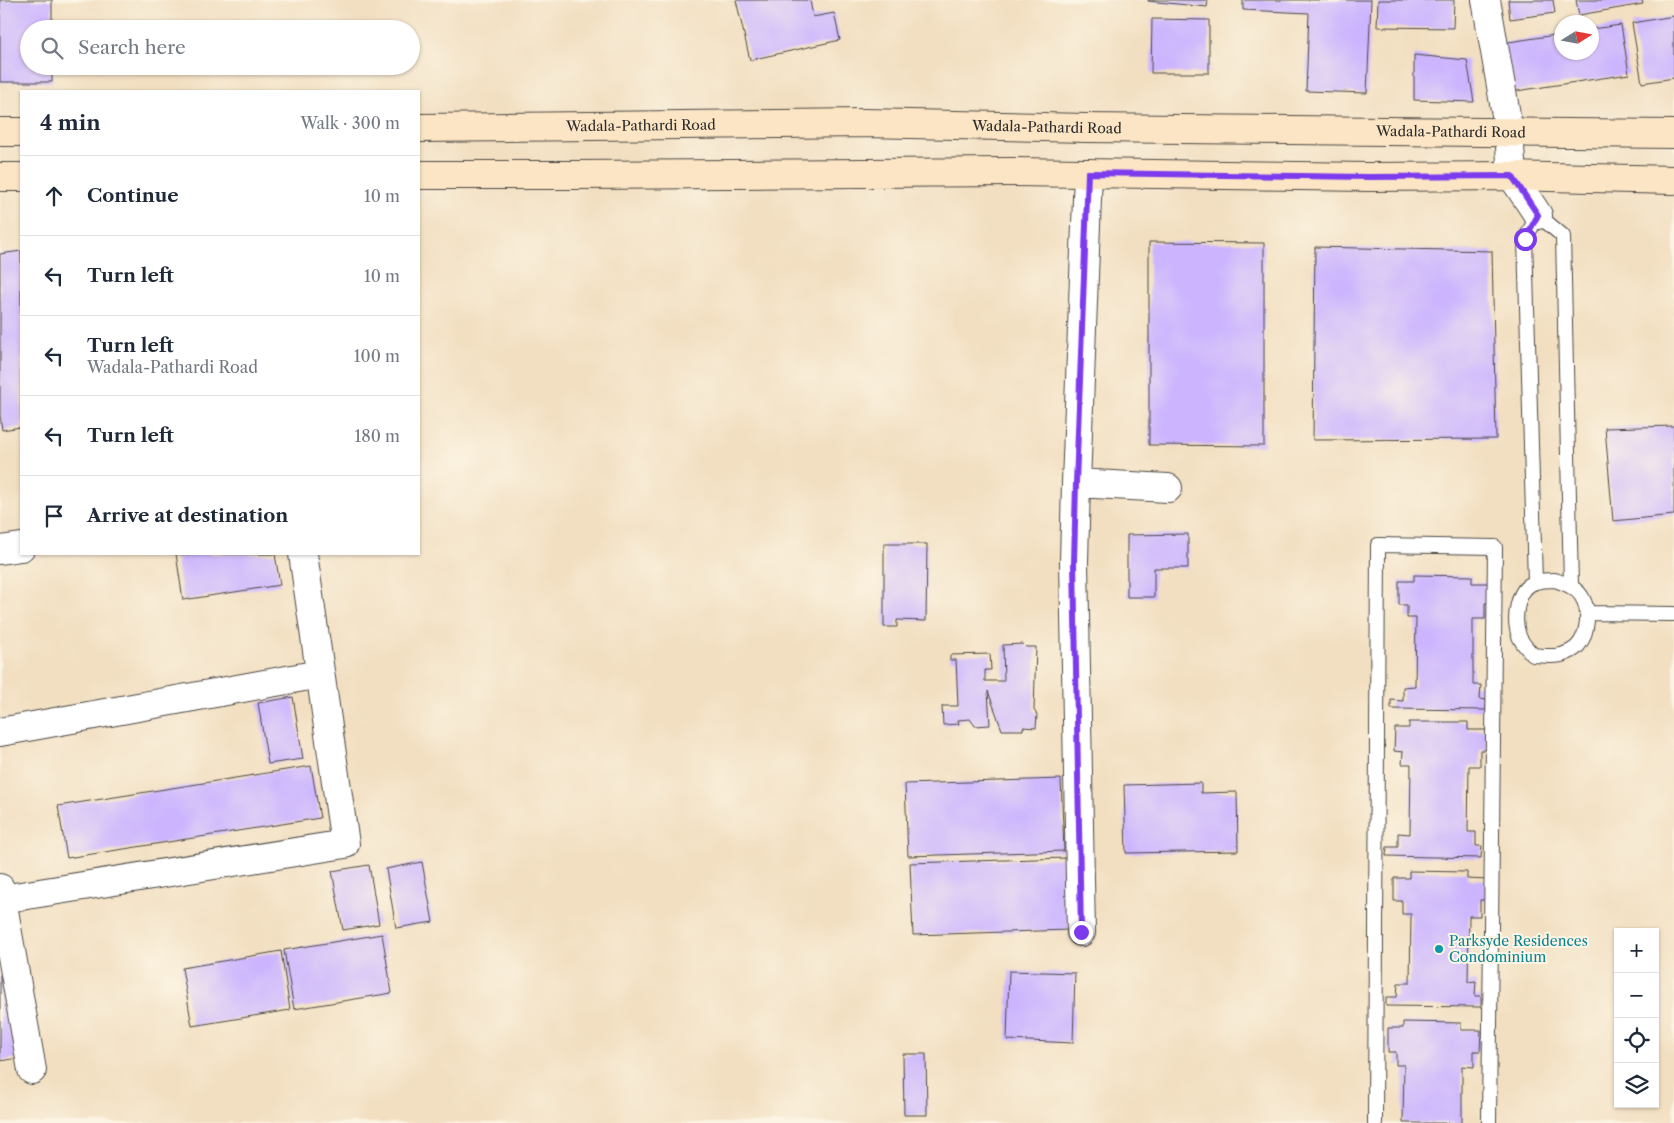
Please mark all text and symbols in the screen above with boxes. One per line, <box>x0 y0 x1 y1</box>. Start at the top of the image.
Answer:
north arrow <box>1554 15 1599 60</box>
search box <box>20 20 420 75</box>
icon: search <box>38 34 66 62</box>
text: Search here <box>78 36 186 59</box>
text: 4 min <box>40 110 101 135</box>
text: Walk · 300 m <box>301 113 400 133</box>
street label: Wadala-Pathardi Road <box>565 116 716 135</box>
street label: Wadala-Pathardi Road <box>971 116 1122 137</box>
street label: Wadala-Pathardi Road <box>1375 122 1526 141</box>
icon: ahead <box>40 182 68 210</box>
text: Continue <box>87 184 179 207</box>
text: 10 m <box>364 186 400 206</box>
route start <box>1514 228 1537 251</box>
icon: left <box>40 262 68 290</box>
text: Turn left <box>87 264 174 287</box>
text: 10 m <box>364 266 400 286</box>
text: Turn left <box>87 334 174 357</box>
icon: left <box>40 342 68 370</box>
text: 100 m <box>354 346 400 366</box>
text: Wadala-Pathardi Road <box>87 357 258 377</box>
icon: left <box>40 422 68 450</box>
text: Turn left <box>87 424 174 447</box>
text: 180 m <box>354 426 400 446</box>
icon: arrive <box>40 502 68 530</box>
text: Arrive at destination <box>87 504 288 527</box>
route end <box>1070 921 1093 944</box>
map controls <box>1614 928 1659 1108</box>
button: + <box>1614 928 1659 973</box>
place label: Parksyde Residences Condominium <box>1449 932 1588 966</box>
marker: Parksyde Residences Condominium <box>1433 943 1445 955</box>
button: − <box>1614 973 1659 1018</box>
button: locate <box>1614 1018 1659 1063</box>
button: layers <box>1614 1063 1659 1108</box>

